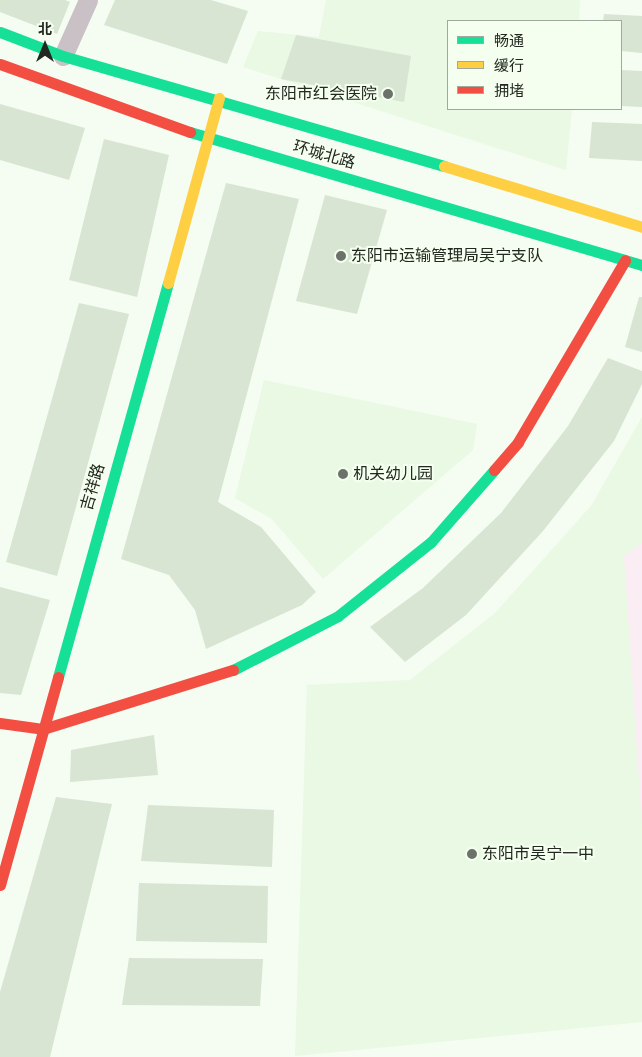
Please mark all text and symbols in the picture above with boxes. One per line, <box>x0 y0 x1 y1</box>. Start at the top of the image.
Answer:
north arrow <box>20 20 70 70</box>
legend <box>447 20 622 110</box>
text: 北 <box>38 21 52 38</box>
text: 畅通 <box>494 32 524 50</box>
text: 缓行 <box>494 57 524 75</box>
text: 拥堵 <box>494 82 524 100</box>
place label: 东阳市红会医院 <box>265 84 377 104</box>
marker: 东阳市红会医院 <box>381 87 395 101</box>
street label: 环城北路 <box>291 137 357 173</box>
place label: 东阳市运输管理局吴宁支队 <box>351 246 543 266</box>
marker: 东阳市运输管理局吴宁支队 <box>335 250 347 262</box>
street label: 吉祥路 <box>77 461 109 513</box>
place label: 机关幼儿园 <box>353 464 433 484</box>
marker: 机关幼儿园 <box>337 468 349 480</box>
place label: 东阳市吴宁一中 <box>482 844 594 864</box>
marker: 东阳市吴宁一中 <box>466 848 478 860</box>

